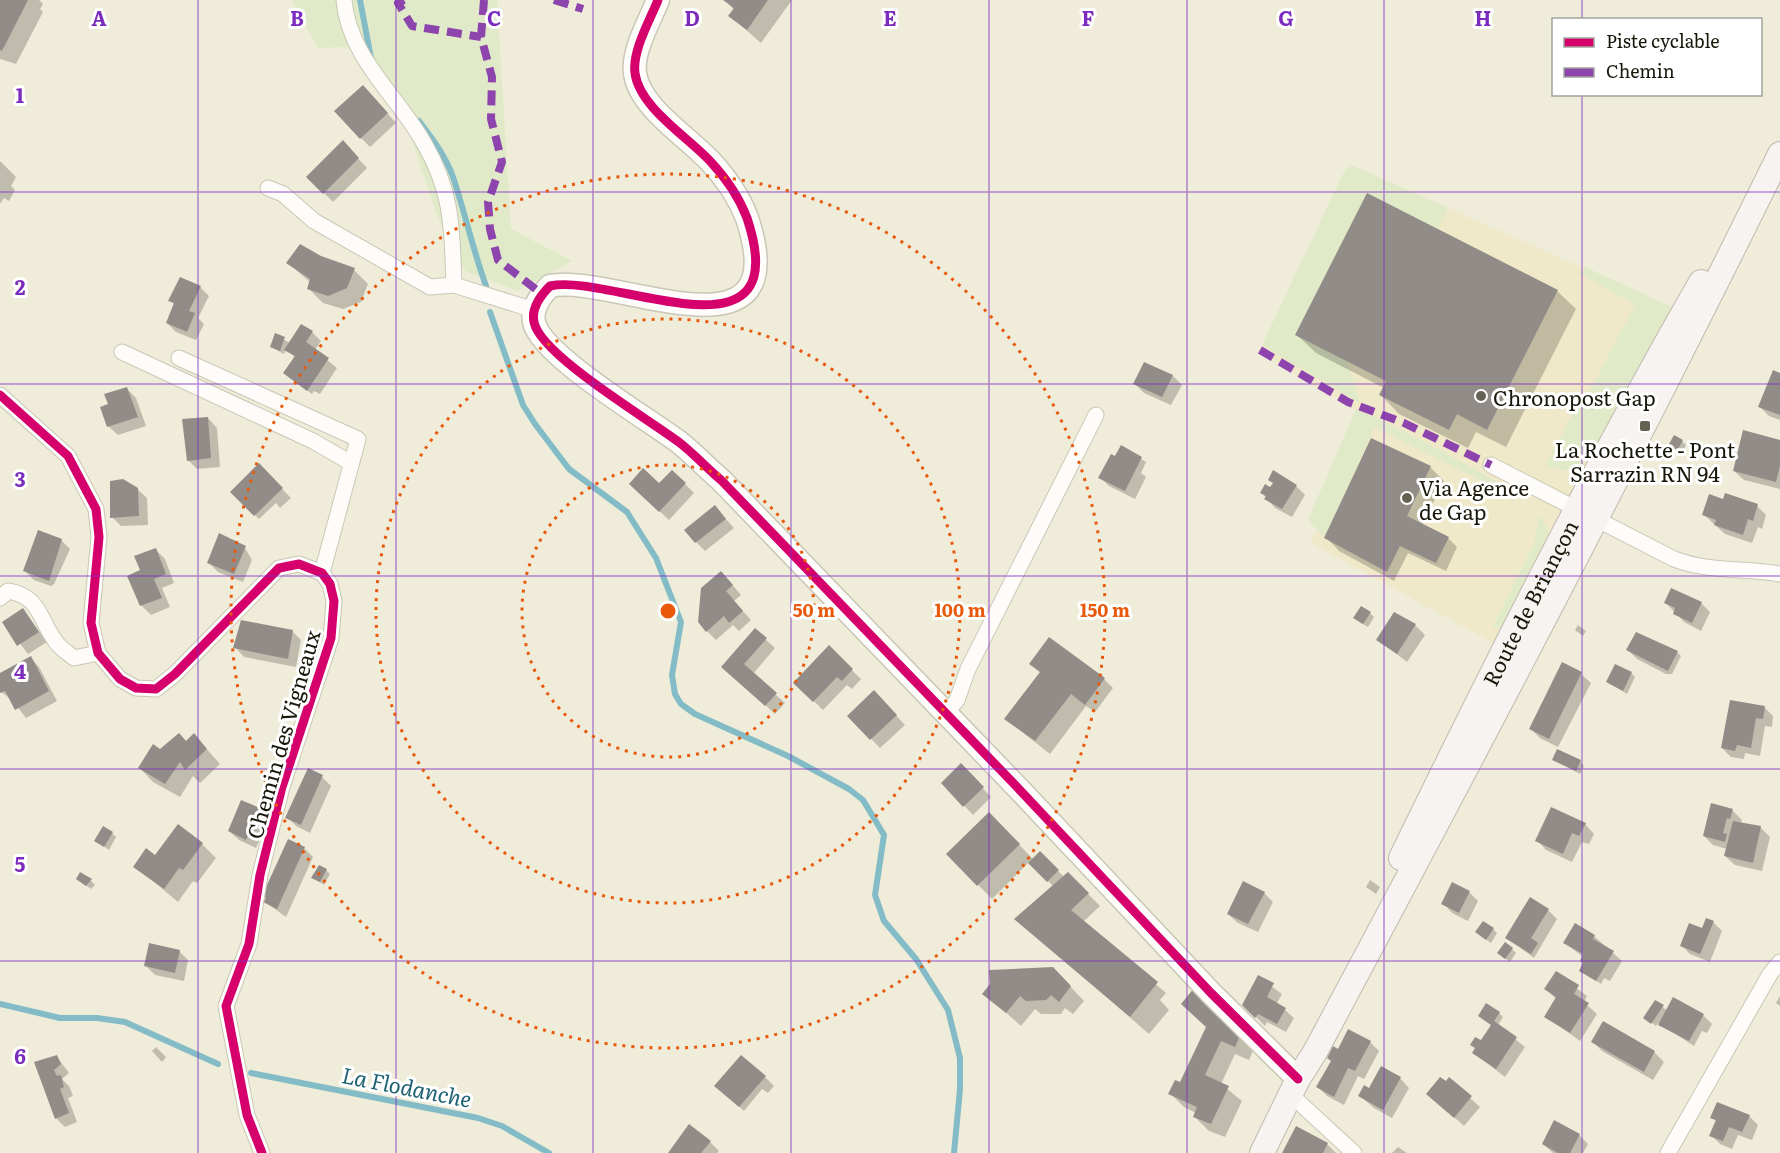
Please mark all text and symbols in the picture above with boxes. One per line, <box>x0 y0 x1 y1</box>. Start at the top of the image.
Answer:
text: A <box>91 2 107 32</box>
text: B <box>290 2 304 32</box>
text: C <box>487 2 501 32</box>
text: D <box>684 2 700 32</box>
text: E <box>883 2 897 32</box>
text: F <box>1082 2 1095 32</box>
text: G <box>1278 2 1294 32</box>
text: H <box>1475 2 1491 32</box>
legend <box>1552 18 1762 96</box>
text: Piste cyclable <box>1606 27 1720 54</box>
text: Chemin <box>1606 57 1675 84</box>
text: 1 <box>16 79 24 109</box>
text: 2 <box>15 271 26 301</box>
place label: Chronopost Gap <box>1493 381 1656 412</box>
marker: Chronopost Gap <box>1474 389 1488 403</box>
marker: La Rochette - Pont Sarrazin RN 94 <box>1638 419 1652 433</box>
place label: La Rochette - Pont Sarrazin RN 94 <box>1555 433 1736 488</box>
text: 3 <box>14 463 26 493</box>
place label: Via Agence de Gap <box>1419 471 1529 526</box>
marker: Via Agence de Gap <box>1400 491 1414 505</box>
street label: Route de Briançon <box>1473 513 1584 690</box>
text: 50 m <box>793 596 835 623</box>
text: 100 m <box>934 596 986 623</box>
text: 150 m <box>1080 596 1130 623</box>
centre of rings <box>658 601 678 621</box>
street label: Chemin des Vigneaux <box>237 626 327 842</box>
text: 4 <box>14 655 26 685</box>
text: 5 <box>15 848 26 878</box>
text: 6 <box>14 1040 26 1070</box>
water label: La Flodanche <box>339 1057 475 1115</box>

